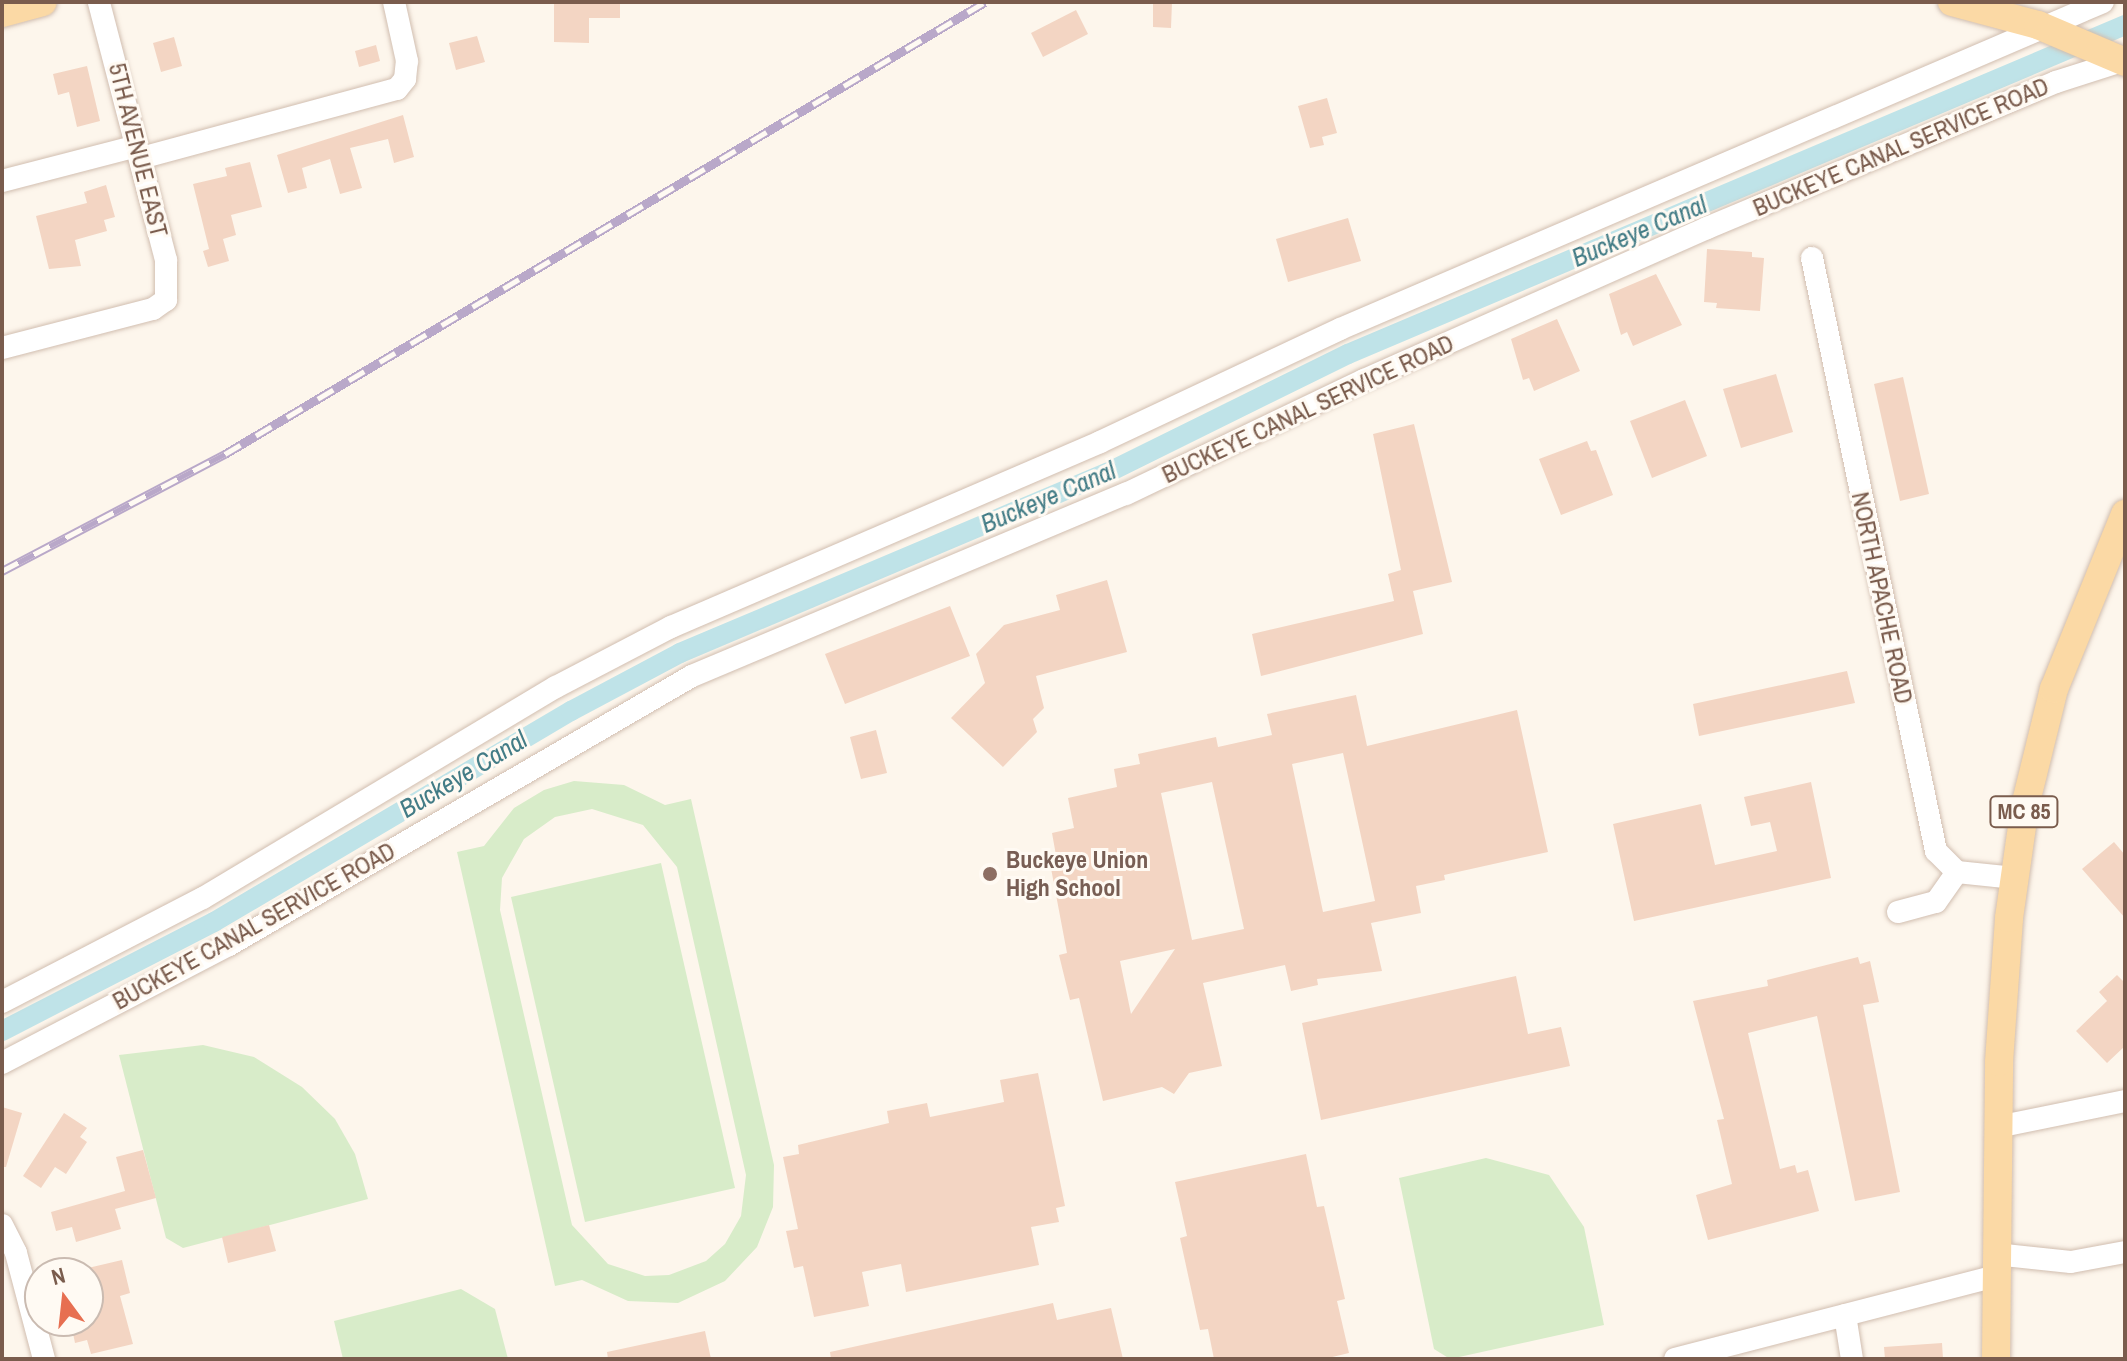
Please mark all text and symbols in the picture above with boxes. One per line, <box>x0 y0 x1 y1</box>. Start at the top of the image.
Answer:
street label: 5TH AVENUE EAST <box>102 60 174 240</box>
street label: BUCKEYE CANAL SERVICE ROAD <box>1749 71 2053 223</box>
water label: Buckeye Canal <box>1567 189 1711 273</box>
street label: BUCKEYE CANAL SERVICE ROAD <box>1157 329 1459 489</box>
water label: Buckeye Canal <box>976 455 1120 539</box>
street label: NORTH APACHE ROAD <box>1845 489 1919 707</box>
water label: Buckeye Canal <box>394 724 532 824</box>
road number: MC 85 <box>1988 794 2060 830</box>
street label: BUCKEYE CANAL SERVICE ROAD <box>108 836 400 1016</box>
place label: Buckeye Union High School <box>1006 846 1148 902</box>
marker: Buckeye Union High School <box>981 865 999 883</box>
north arrow <box>24 1257 104 1337</box>
text: N <box>48 1260 68 1292</box>

